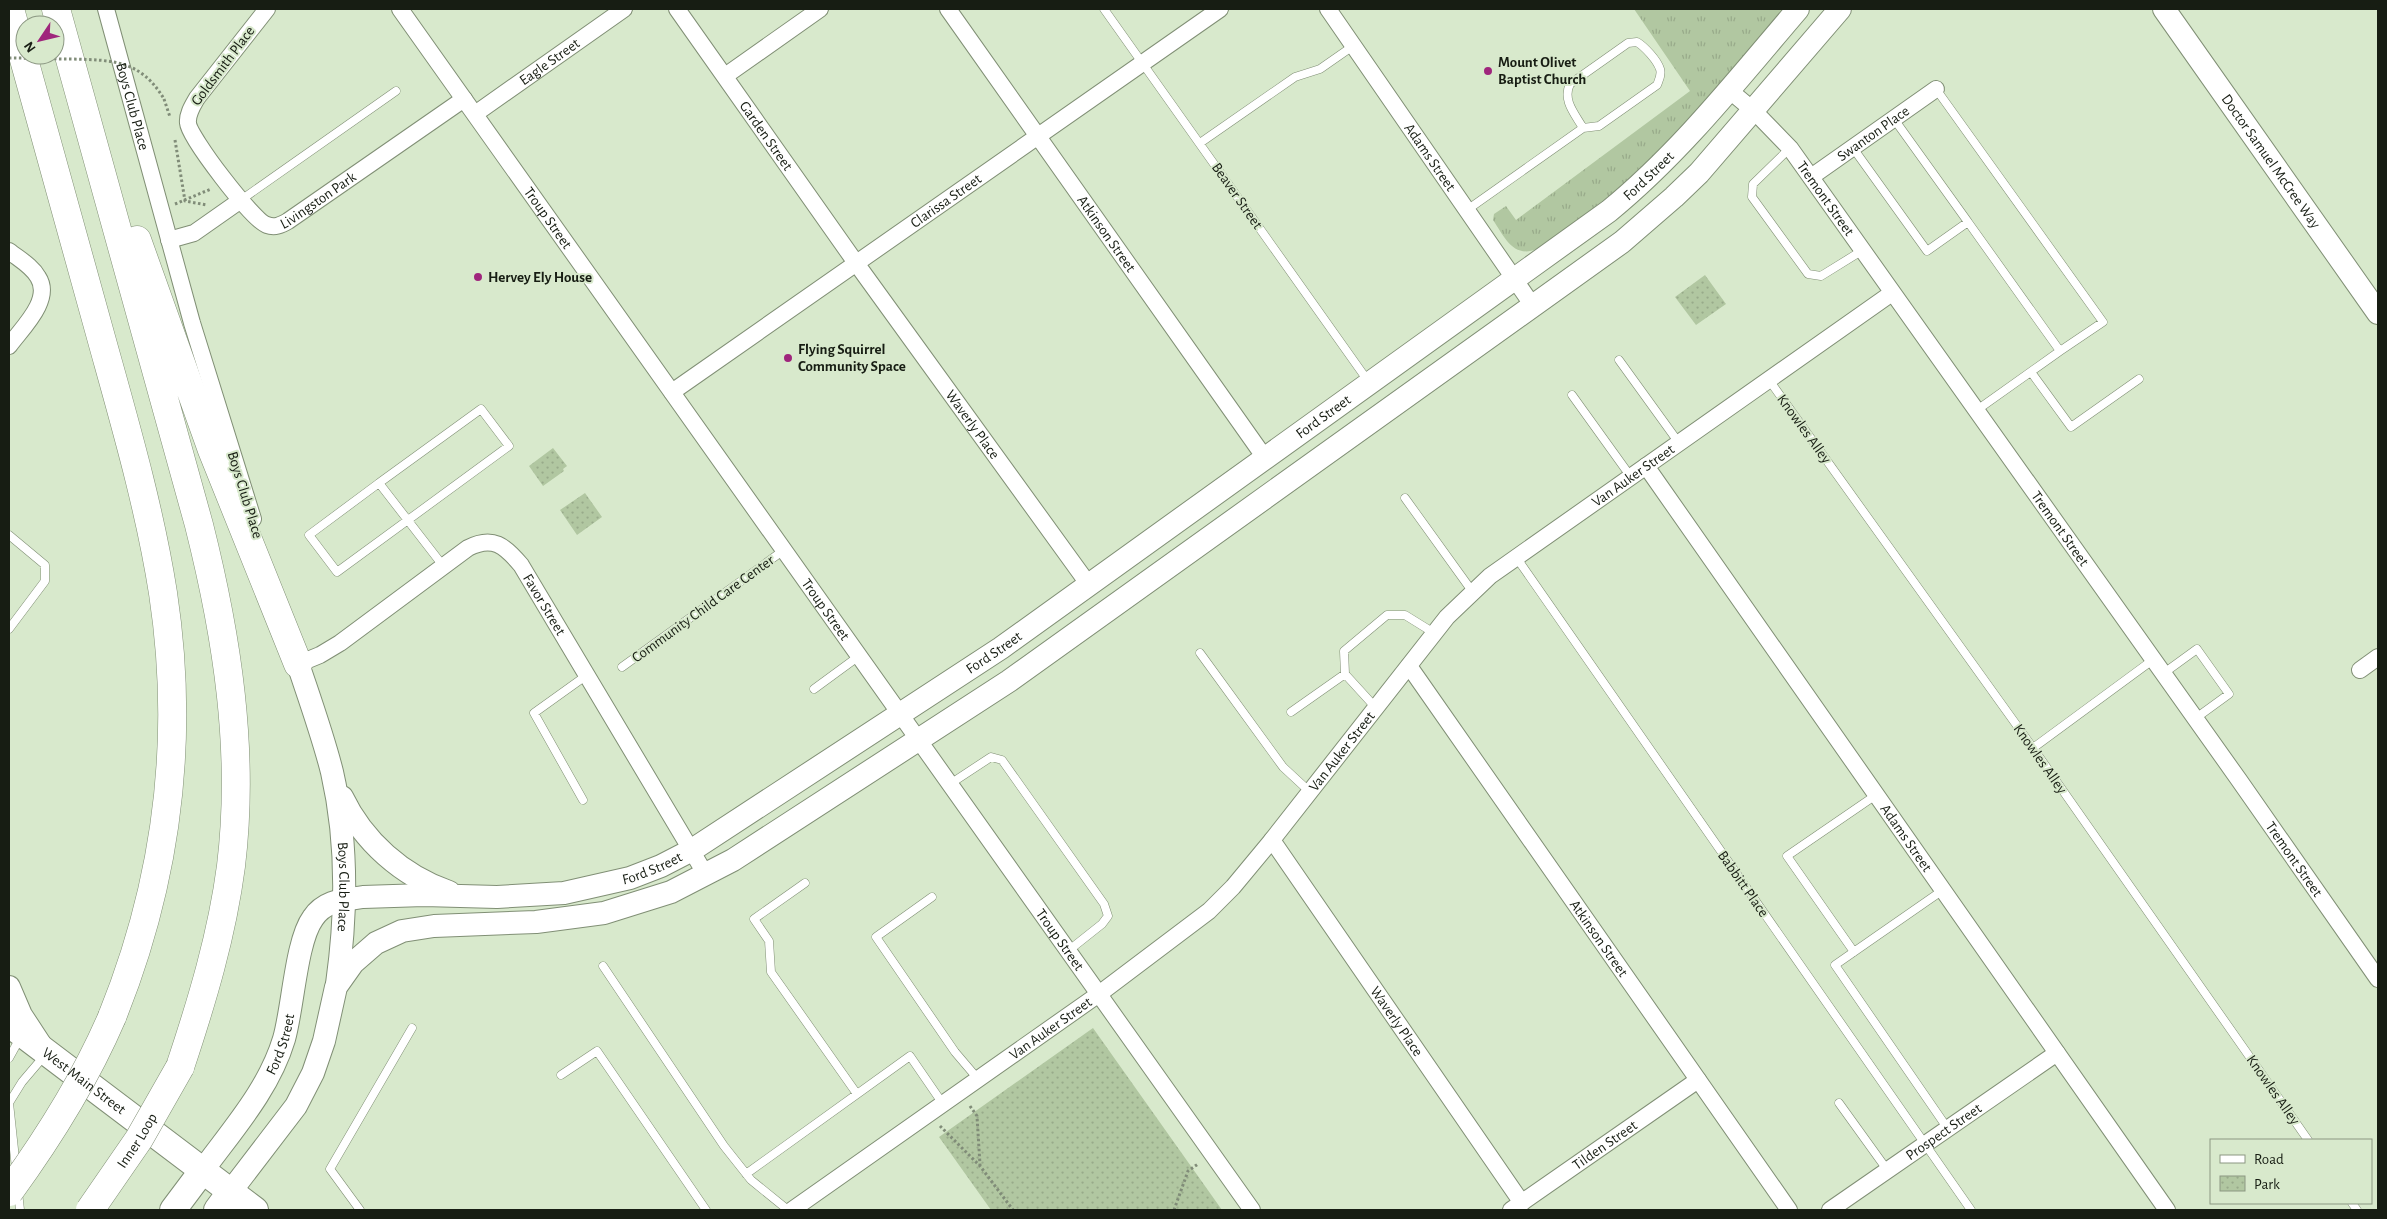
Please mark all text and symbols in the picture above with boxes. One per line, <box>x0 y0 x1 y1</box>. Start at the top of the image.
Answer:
north arrow <box>15 15 65 65</box>
street label: Goldsmith Place <box>188 24 258 108</box>
street label: Eagle Street <box>517 35 582 88</box>
text: N <box>22 39 39 55</box>
place label: Mount Olivet Baptist Church <box>1498 55 1586 87</box>
street label: Boys Club Place <box>114 61 152 152</box>
marker: Mount Olivet Baptist Church <box>1482 65 1494 77</box>
street label: Doctor Samuel McCree Way <box>2219 91 2324 231</box>
street label: Garden Street <box>737 98 796 173</box>
street label: Swanton Place <box>1834 103 1912 164</box>
street label: Adams Street <box>1402 121 1459 194</box>
street label: Ford Street <box>1620 148 1677 203</box>
street label: Tremont Street <box>1794 158 1857 239</box>
street label: Beaver Street <box>1209 160 1265 232</box>
street label: Livingston Park <box>278 169 359 231</box>
street label: Clarissa Street <box>908 171 984 231</box>
street label: Troup Street <box>521 184 575 252</box>
street label: Atkinson Street <box>1075 193 1139 275</box>
place label: Hervey Ely House <box>488 270 592 285</box>
marker: Hervey Ely House <box>472 271 484 283</box>
place label: Flying Squirrel Community Space <box>798 342 906 374</box>
marker: Flying Squirrel Community Space <box>782 352 794 364</box>
street label: Waverly Place <box>943 387 1003 462</box>
street label: Ford Street <box>1293 392 1354 441</box>
street label: Knowles Alley <box>1774 392 1834 467</box>
street label: Van Auker Street <box>1589 441 1677 509</box>
street label: Boys Club Place <box>225 450 265 540</box>
street label: Tremont Street <box>2029 488 2092 569</box>
street label: Community Child Care Center <box>629 552 777 665</box>
street label: Favor Street <box>520 571 569 638</box>
street label: Troup Street <box>799 576 853 643</box>
street label: Ford Street <box>963 628 1025 676</box>
street label: Van Auker Street <box>1306 708 1378 794</box>
street label: Knowles Alley <box>2011 721 2070 797</box>
street label: Adams Street <box>1878 801 1935 874</box>
street label: Tremont Street <box>2263 819 2326 900</box>
street label: Boys Club Place <box>335 841 352 932</box>
street label: Babbitt Place <box>1715 848 1771 920</box>
street label: Ford Street <box>621 849 685 887</box>
street label: Atkinson Street <box>1567 897 1631 979</box>
street label: Troup Street <box>1033 906 1087 973</box>
street label: Waverly Place <box>1368 984 1426 1059</box>
street label: Van Auker Street <box>1006 994 1095 1062</box>
street label: Ford Street <box>263 1012 297 1077</box>
street label: West Main Street <box>39 1044 129 1117</box>
street label: Knowles Alley <box>2244 1052 2303 1128</box>
street label: Prospect Street <box>1903 1100 1984 1163</box>
street label: Inner Loop <box>114 1110 160 1171</box>
street label: Tilden Street <box>1570 1117 1640 1173</box>
legend <box>2210 1139 2372 1204</box>
text: Road <box>2254 1152 2284 1167</box>
text: Park <box>2254 1177 2280 1192</box>

